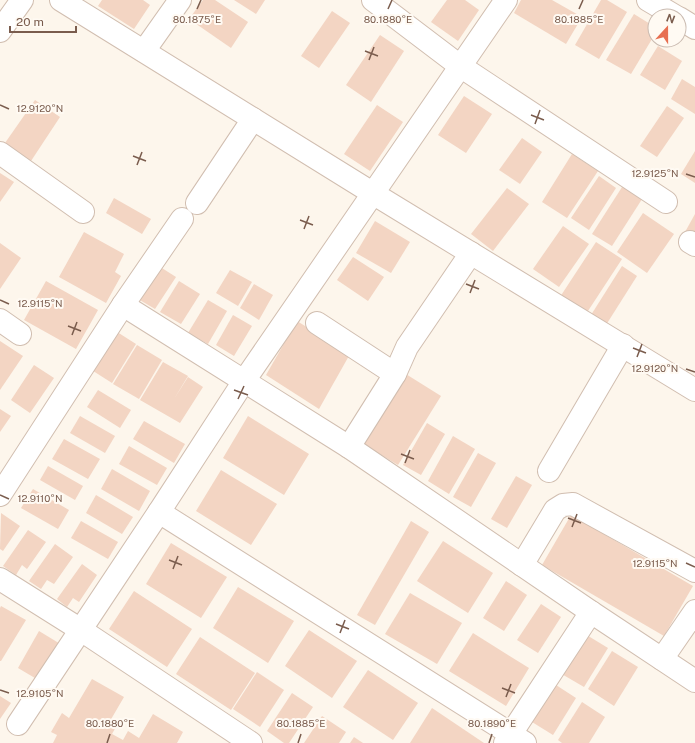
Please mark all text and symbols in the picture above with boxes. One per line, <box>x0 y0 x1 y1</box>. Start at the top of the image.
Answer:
scale bar <box>10 8 76 34</box>
north arrow <box>647 8 687 48</box>
text: N <box>664 12 677 26</box>
text: 80.1875°E <box>173 13 221 25</box>
text: 80.1880°E <box>364 13 412 25</box>
text: 80.1885°E <box>555 13 603 25</box>
text: 20 m <box>16 15 44 29</box>
text: 12.9120°N <box>17 102 63 114</box>
text: 12.9125°N <box>631 167 679 179</box>
text: 12.9115°N <box>17 297 63 309</box>
text: 12.9120°N <box>632 362 678 374</box>
text: 12.9110°N <box>18 492 62 504</box>
text: 12.9115°N <box>632 557 678 569</box>
text: 12.9105°N <box>16 687 64 699</box>
text: 80.1880°E <box>86 717 134 729</box>
text: 80.1885°E <box>277 717 325 729</box>
text: 80.1890°E <box>468 717 516 729</box>

